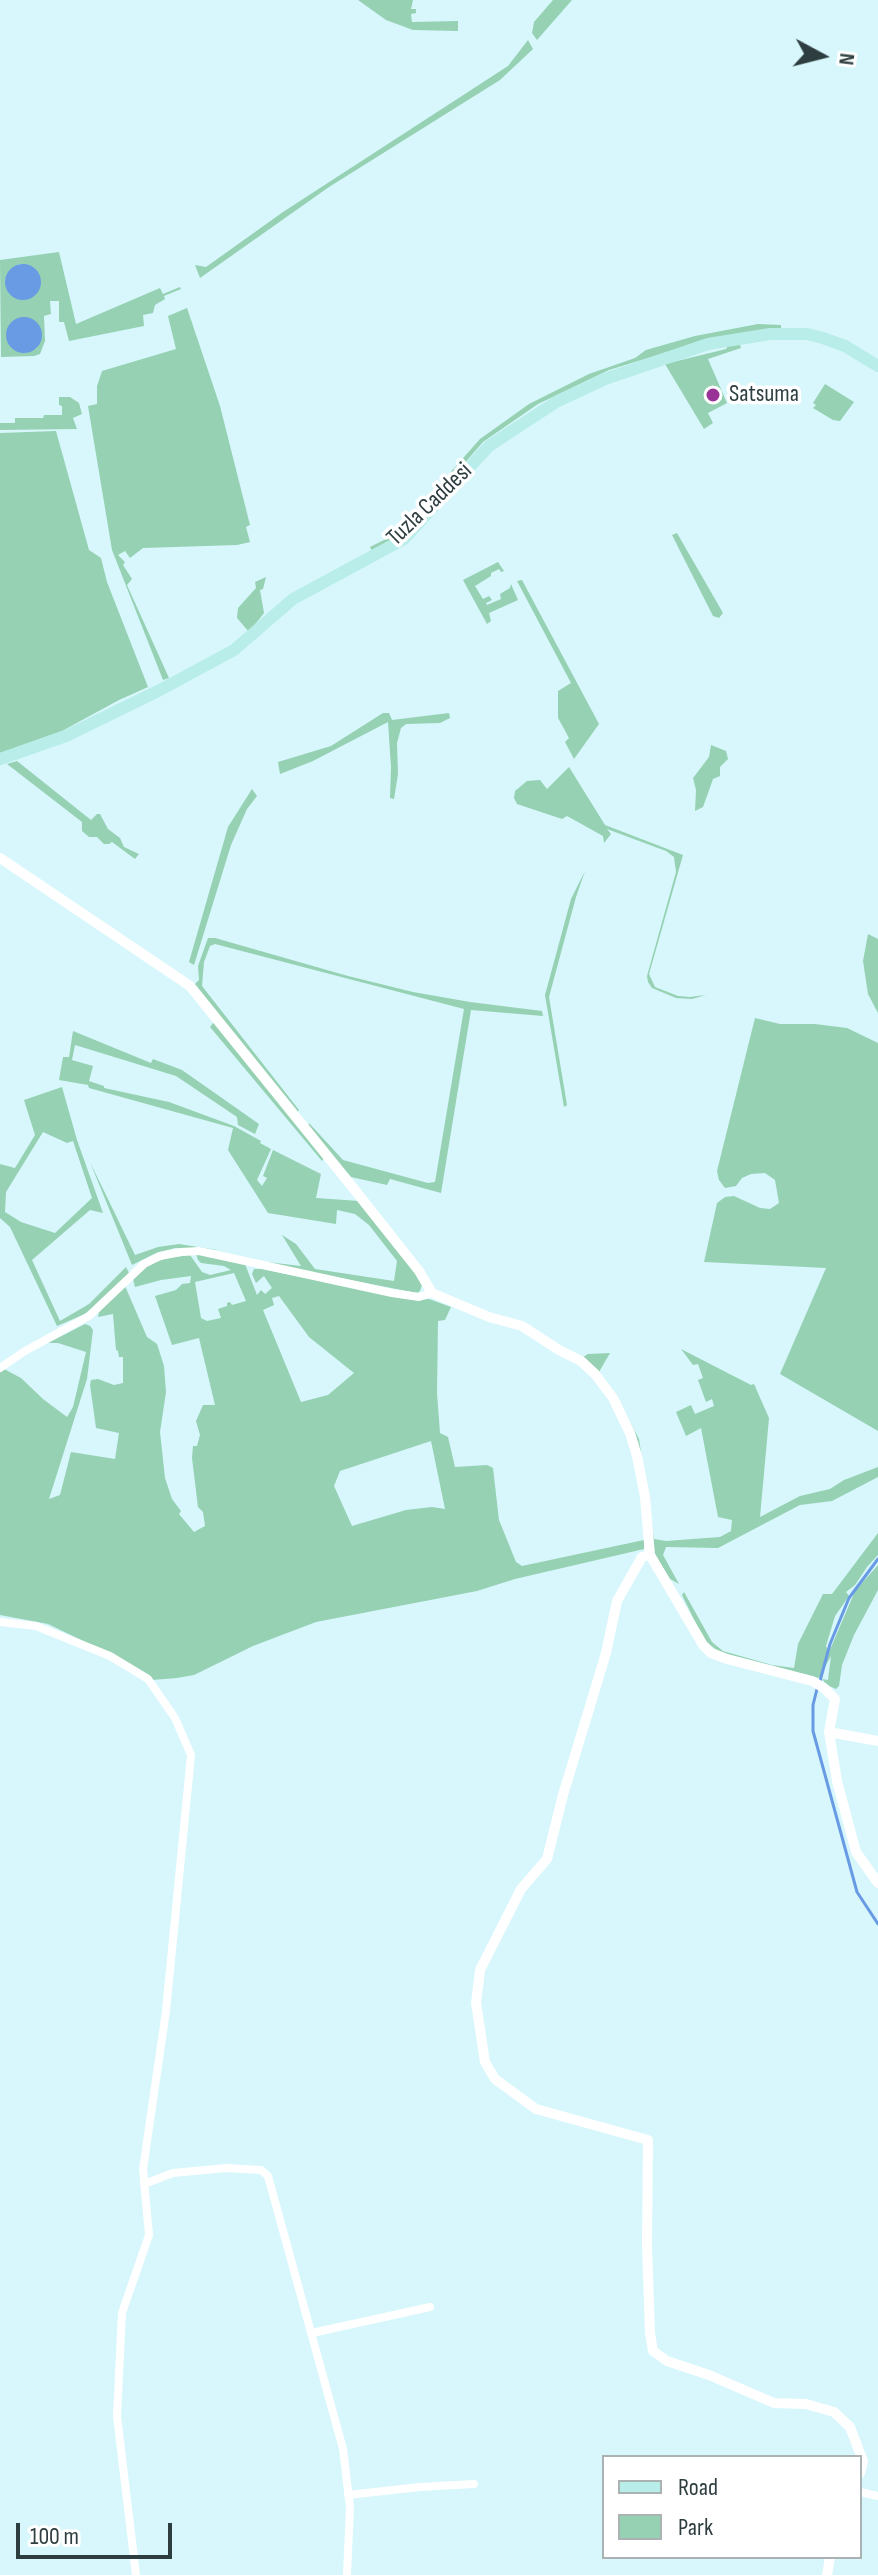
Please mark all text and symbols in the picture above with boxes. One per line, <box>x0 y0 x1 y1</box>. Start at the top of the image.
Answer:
north arrow <box>782 16 862 96</box>
text: N <box>832 52 860 66</box>
place label: Satsuma <box>729 381 799 409</box>
marker: Satsuma <box>704 386 722 404</box>
street label: Tuzla Caddesi <box>381 457 479 553</box>
legend <box>602 2455 862 2559</box>
text: Road <box>678 2473 718 2502</box>
scale bar <box>20 2507 176 2557</box>
text: Park <box>678 2513 713 2542</box>
text: 100 m <box>30 2522 79 2551</box>

